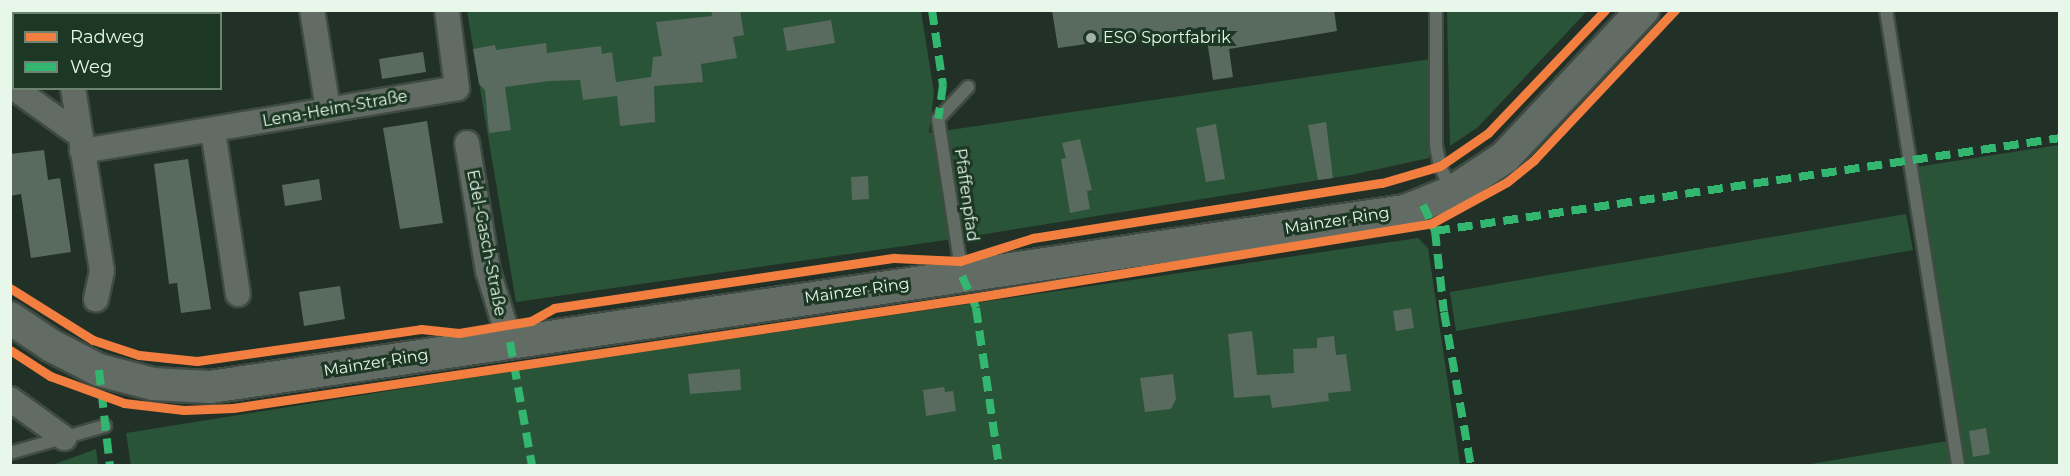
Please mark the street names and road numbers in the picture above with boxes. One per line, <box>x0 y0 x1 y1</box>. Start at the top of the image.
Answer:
street label: Lena-Heim-Straße <box>261 87 409 131</box>
street label: Pfaffenpfad <box>950 147 982 243</box>
street label: Edel-Gasch-Straße <box>462 168 510 318</box>
street label: Mainzer Ring <box>1283 203 1391 239</box>
street label: Mainzer Ring <box>803 274 911 308</box>
street label: Mainzer Ring <box>322 345 430 381</box>

